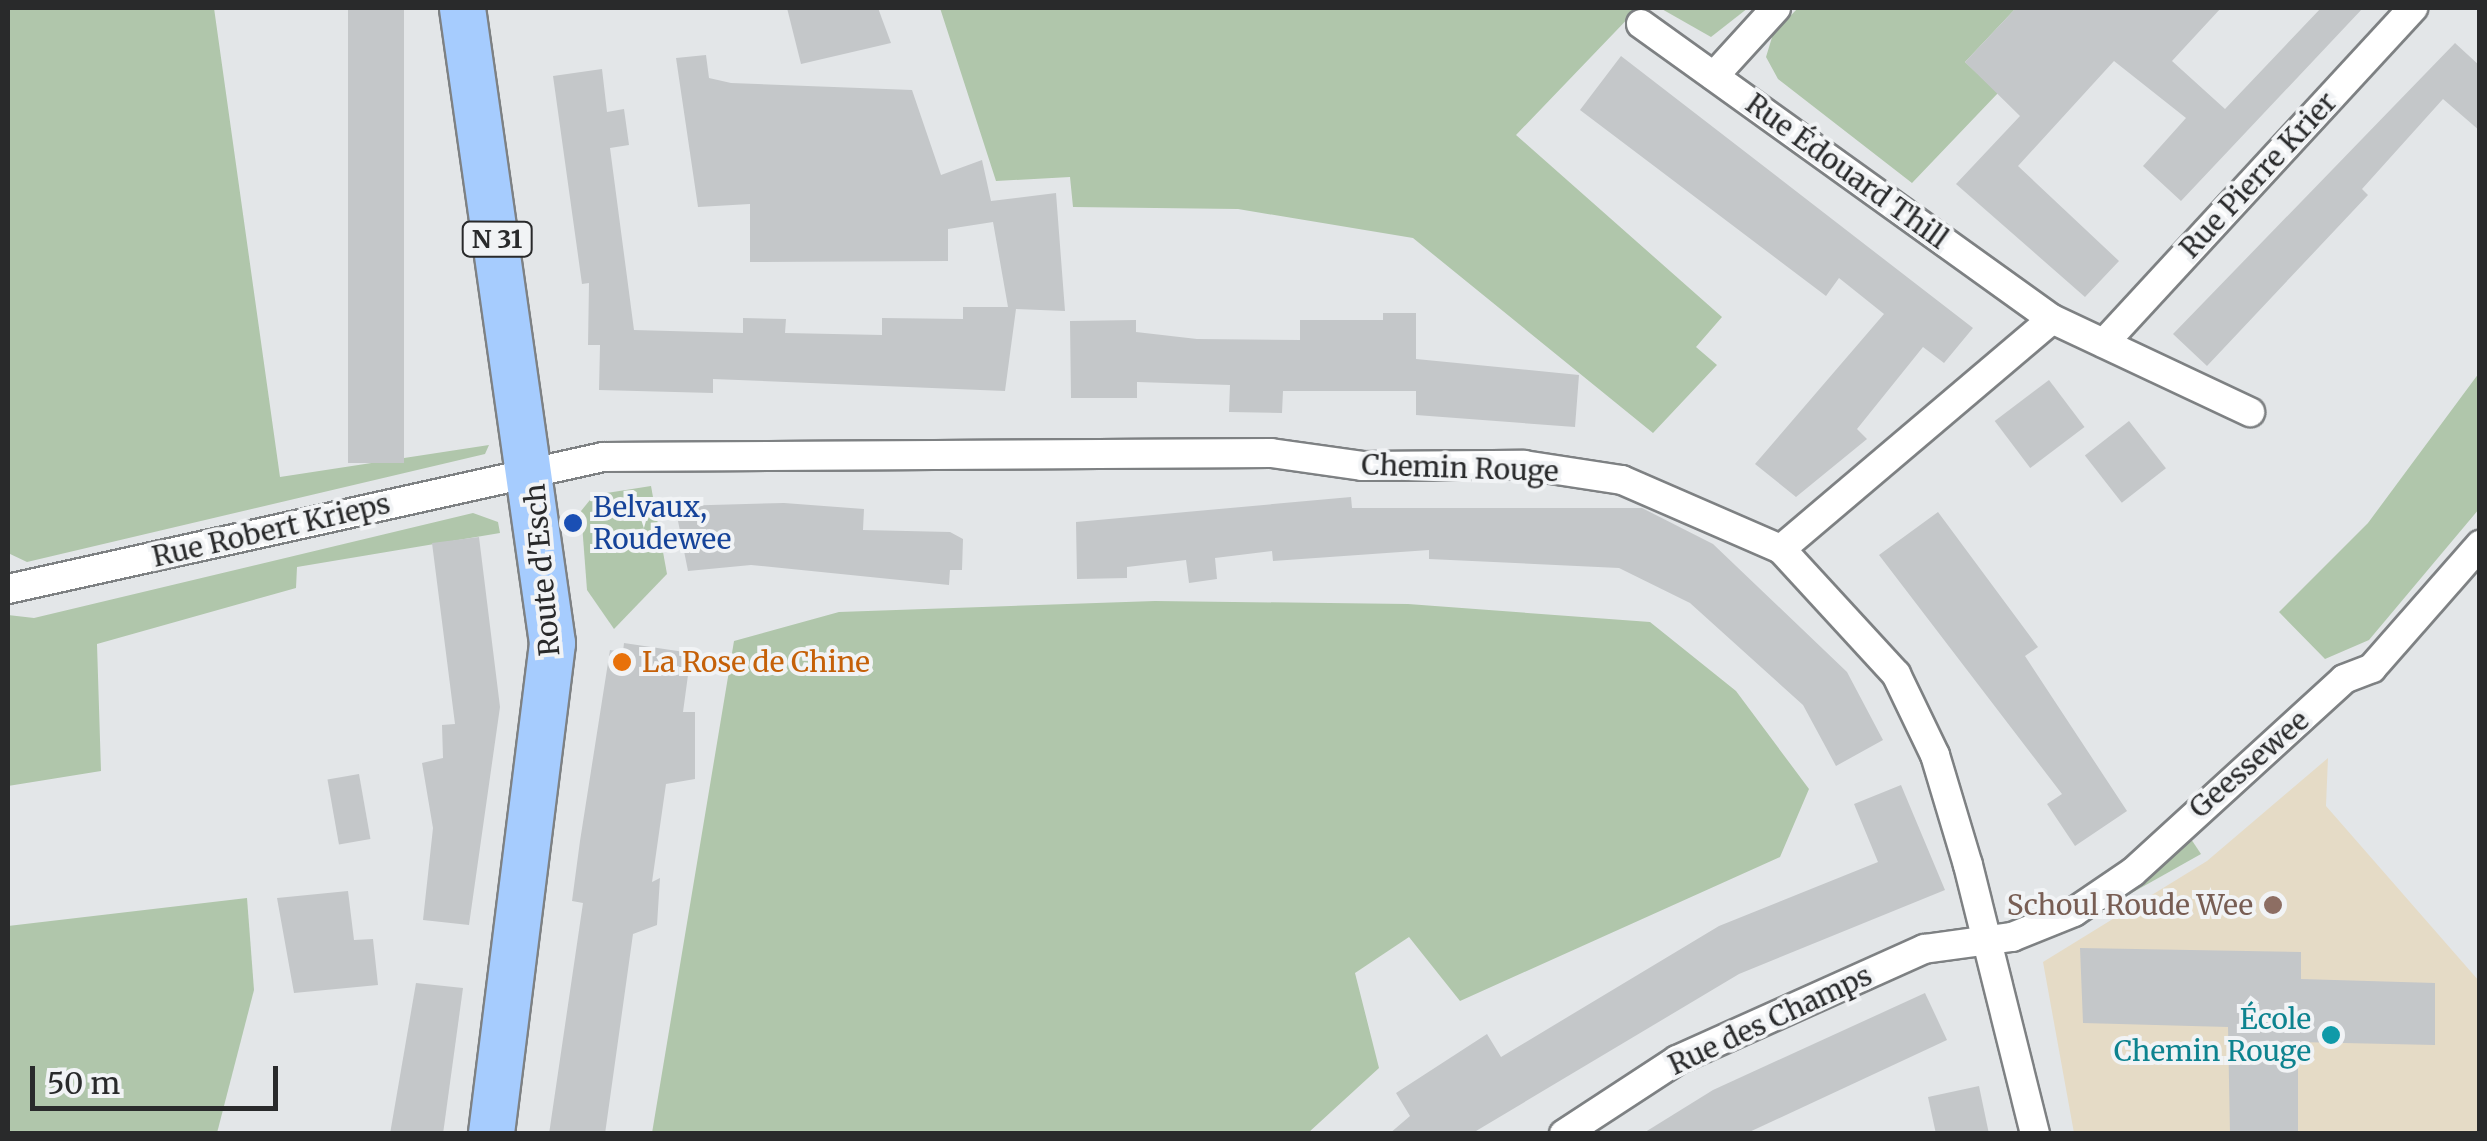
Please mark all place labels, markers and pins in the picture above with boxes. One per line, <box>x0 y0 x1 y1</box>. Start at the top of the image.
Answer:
place label: Belvaux, Roudewee <box>593 490 731 556</box>
marker: Belvaux, Roudewee <box>562 512 584 534</box>
place label: La Rose de Chine <box>642 645 870 679</box>
marker: La Rose de Chine <box>611 651 633 673</box>
place label: Schoul Roude Wee <box>2007 888 2253 922</box>
marker: Schoul Roude Wee <box>2262 894 2284 916</box>
place label: École Chemin Rouge <box>2114 1002 2311 1068</box>
marker: École Chemin Rouge <box>2320 1024 2342 1046</box>

